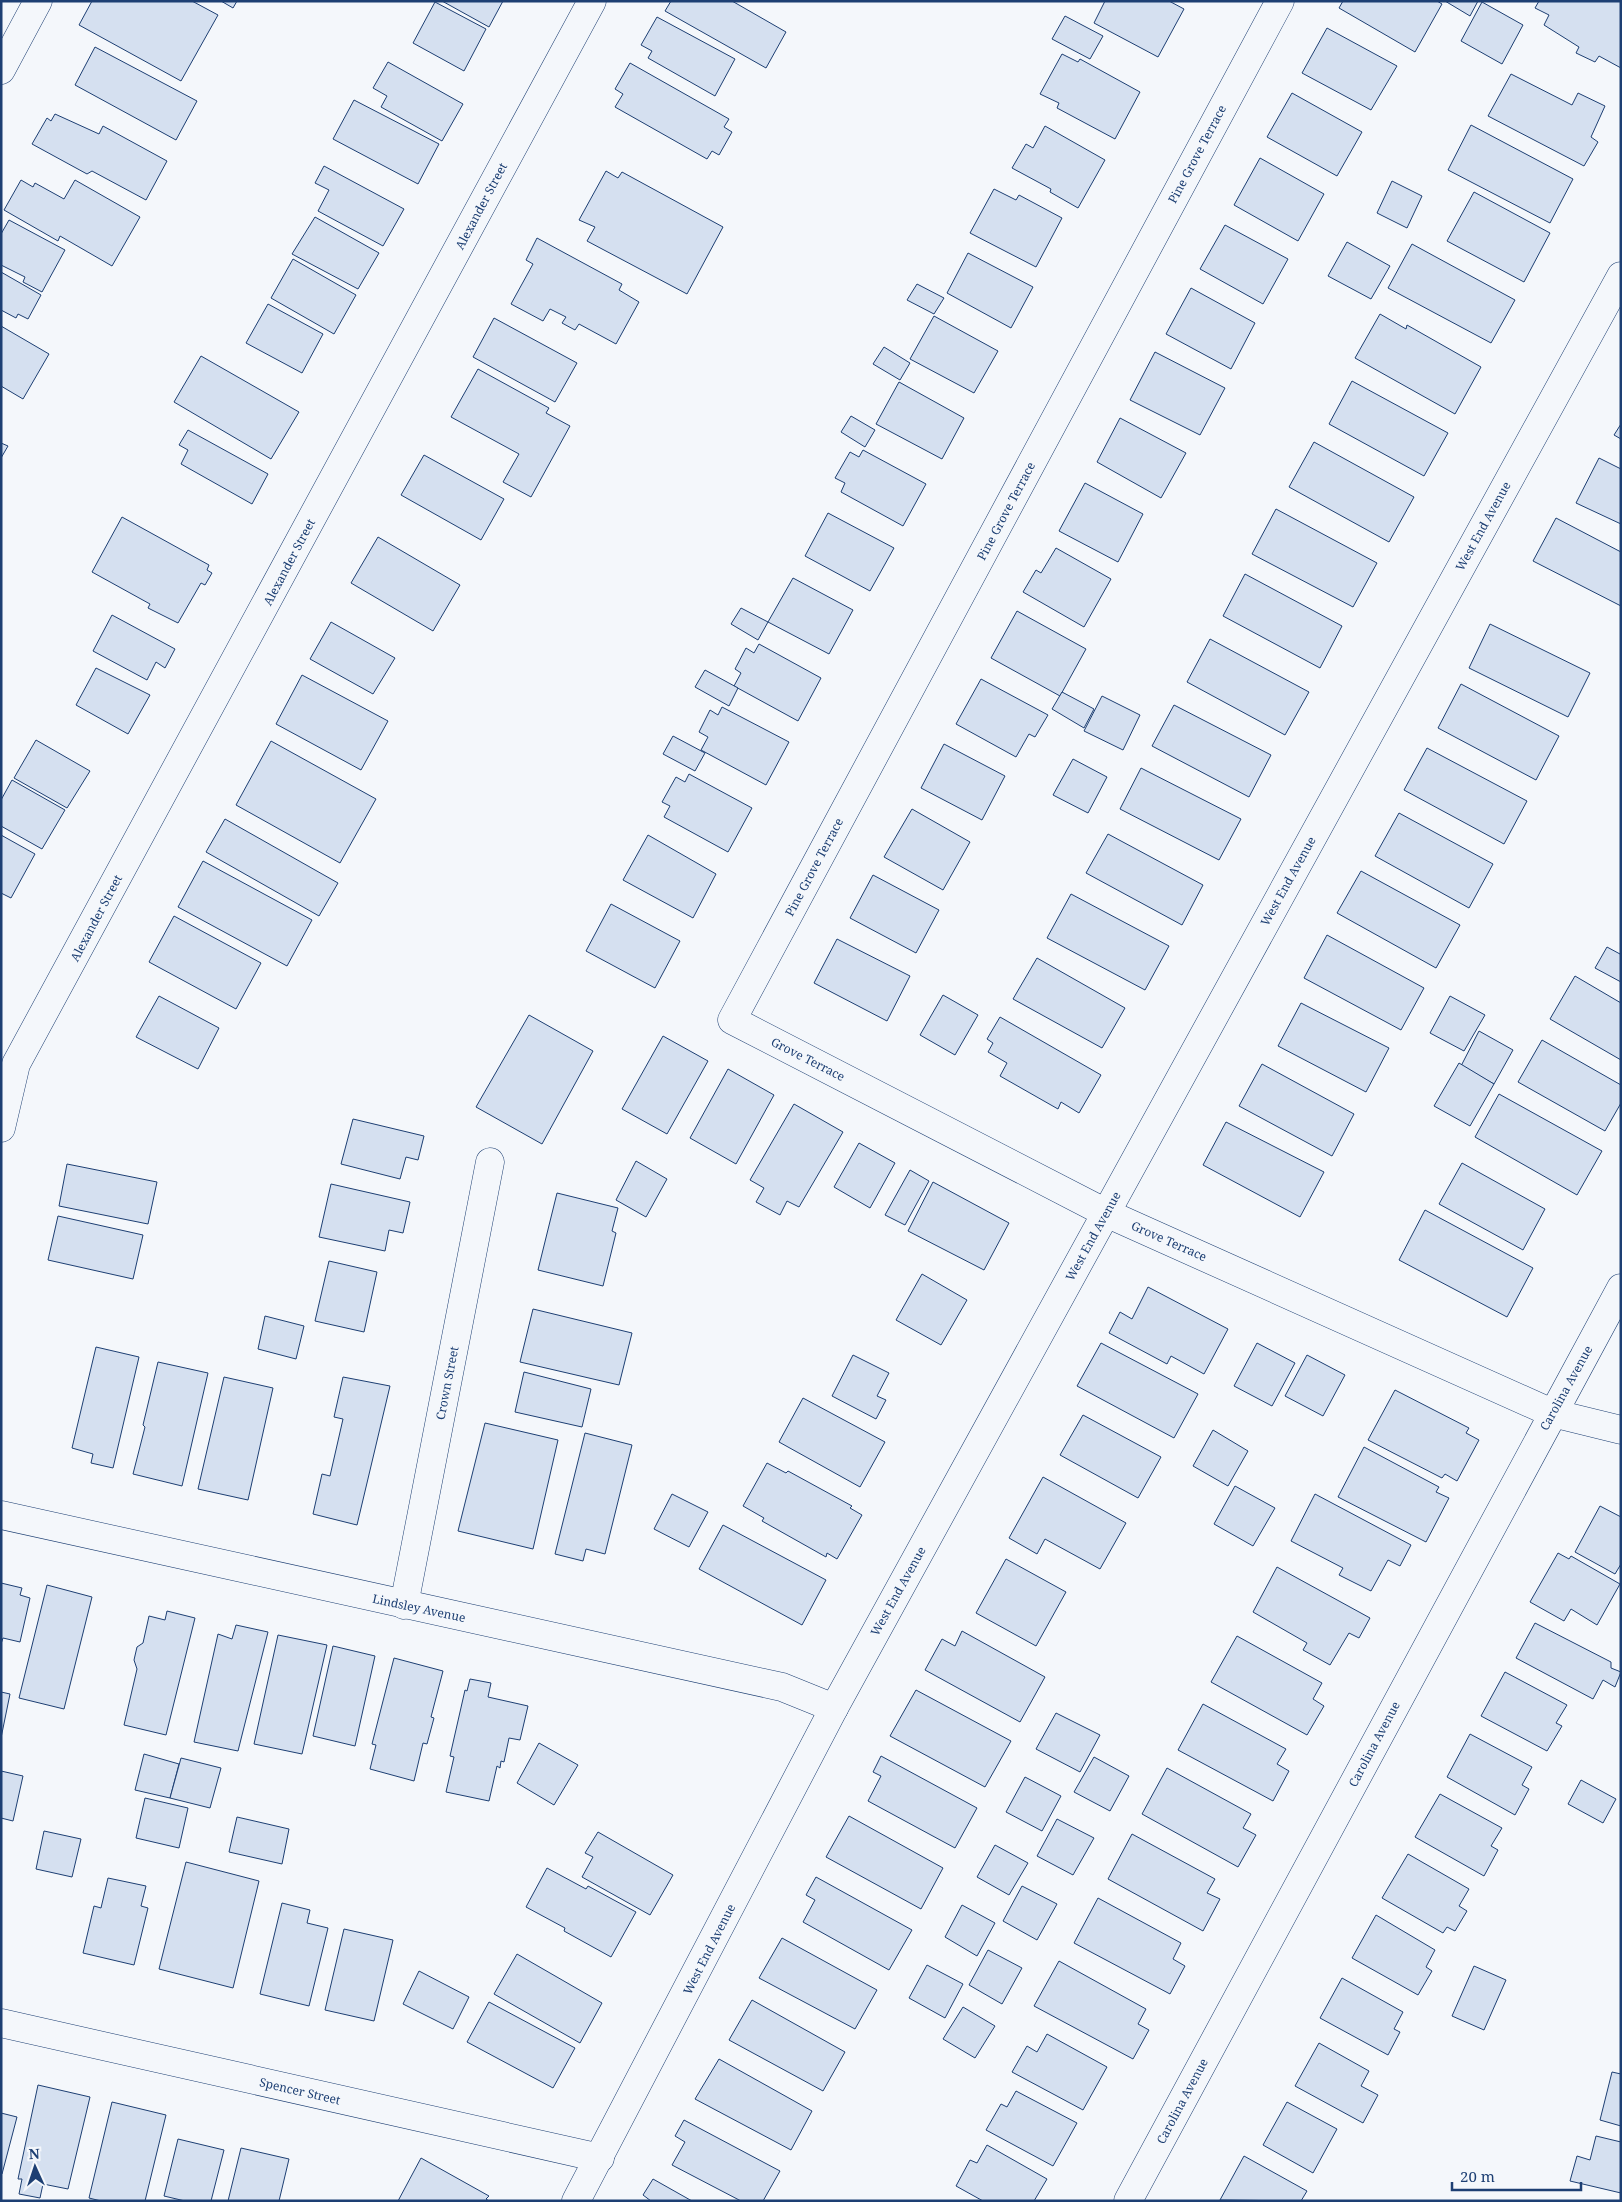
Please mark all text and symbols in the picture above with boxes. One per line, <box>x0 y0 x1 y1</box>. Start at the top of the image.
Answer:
street label: Pine Grove Terrace <box>1164 102 1230 206</box>
street label: Alexander Street <box>451 160 511 252</box>
street label: Pine Grove Terrace <box>973 459 1039 563</box>
street label: West End Avenue <box>1451 478 1515 574</box>
street label: Alexander Street <box>259 516 319 608</box>
street label: Pine Grove Terrace <box>781 815 847 919</box>
street label: West End Avenue <box>1256 833 1320 929</box>
street label: Alexander Street <box>66 872 126 964</box>
street label: Grove Terrace <box>768 1033 848 1085</box>
street label: West End Avenue <box>1061 1188 1125 1284</box>
street label: Grove Terrace <box>1129 1217 1209 1265</box>
street label: Carolina Avenue <box>1536 1342 1596 1434</box>
street label: Crown Street <box>432 1345 462 1421</box>
street label: West End Avenue <box>866 1543 930 1639</box>
street label: Lindsley Avenue <box>371 1590 467 1626</box>
street label: Carolina Avenue <box>1344 1698 1404 1790</box>
street label: West End Avenue <box>679 1901 739 1997</box>
street label: Carolina Avenue <box>1152 2055 1212 2147</box>
street label: Spencer Street <box>258 2073 342 2109</box>
north arrow <box>10 2142 60 2192</box>
text: N <box>28 2144 40 2163</box>
scale bar <box>1452 2160 1581 2192</box>
text: 20 m <box>1460 2166 1495 2186</box>

